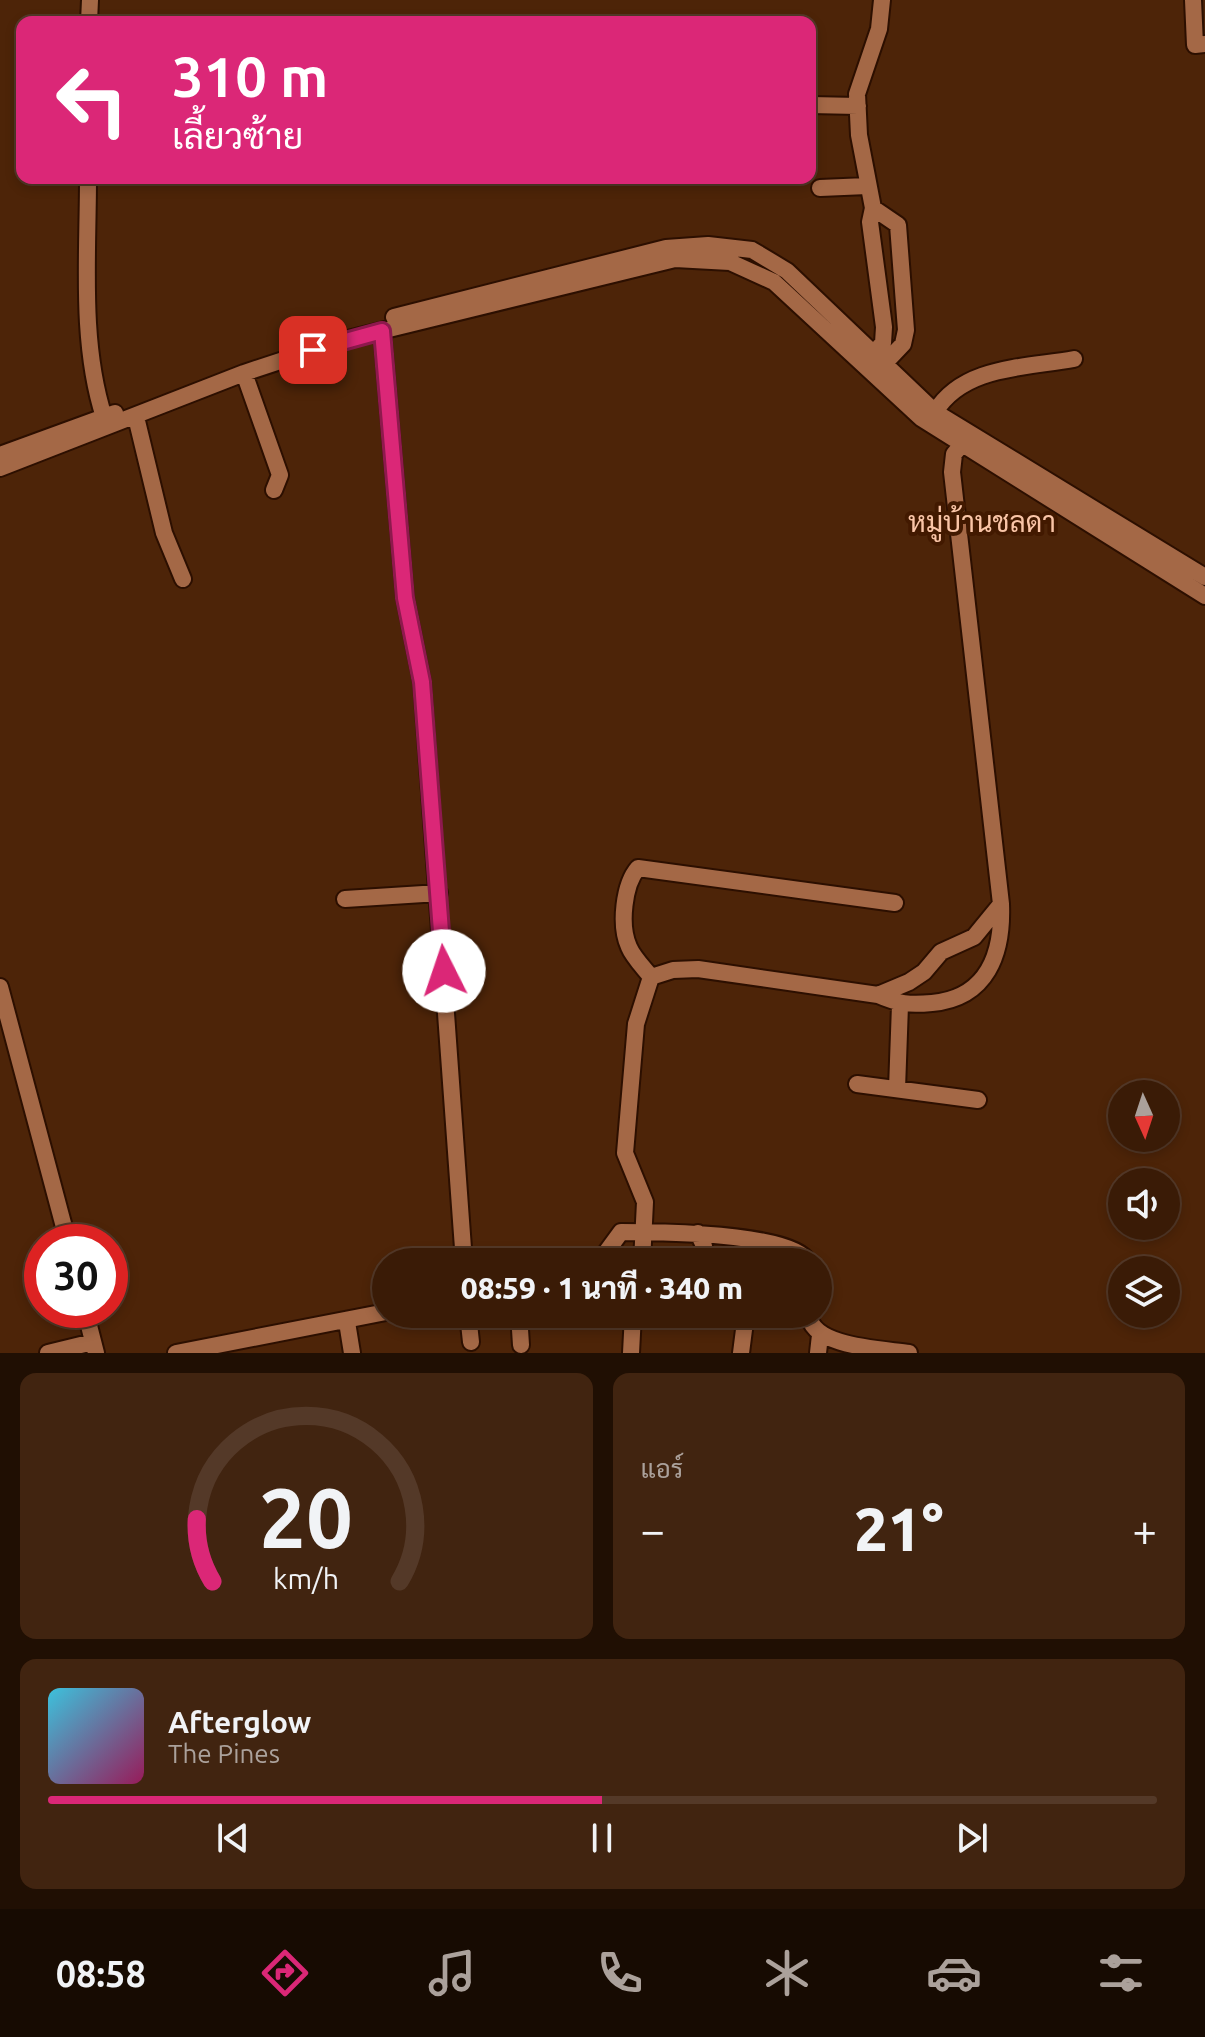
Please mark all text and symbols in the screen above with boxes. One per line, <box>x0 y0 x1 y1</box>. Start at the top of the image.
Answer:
text: 310 m <box>172 45 328 108</box>
icon: left <box>40 48 144 152</box>
text: เลี้ยวซ้าย <box>172 115 303 156</box>
pin <box>279 316 347 384</box>
icon: arrive <box>291 328 335 372</box>
district label: หมู่บ้านชลดา <box>908 504 1056 542</box>
position arrow <box>402 929 486 1013</box>
north arrow <box>1108 1080 1180 1152</box>
map controls <box>1108 1080 1180 1328</box>
button: sound <box>1108 1168 1180 1240</box>
speed limit sign: 30 <box>24 1224 128 1328</box>
button: layers <box>1108 1256 1180 1328</box>
text: 08:59 · 1 นาที · 340 m <box>461 1271 743 1305</box>
text: แอร์ <box>641 1454 683 1483</box>
text: 20 <box>259 1470 353 1564</box>
text: 21° <box>854 1495 943 1562</box>
text: − <box>641 1505 665 1554</box>
text: + <box>1132 1505 1157 1554</box>
text: km/h <box>273 1562 339 1594</box>
text: Afterglow <box>168 1705 311 1739</box>
text: The Pines <box>168 1739 280 1768</box>
icon: previous <box>211 1816 255 1860</box>
icon: pause <box>580 1816 624 1860</box>
icon: next <box>950 1816 994 1860</box>
icon: directions <box>257 1945 313 2001</box>
icon: music <box>424 1945 480 2001</box>
icon: phone <box>592 1945 648 2001</box>
icon: climate <box>759 1945 815 2001</box>
icon: car <box>926 1945 982 2001</box>
icon: filters <box>1093 1945 1149 2001</box>
text: 08:58 <box>56 1953 146 1994</box>

